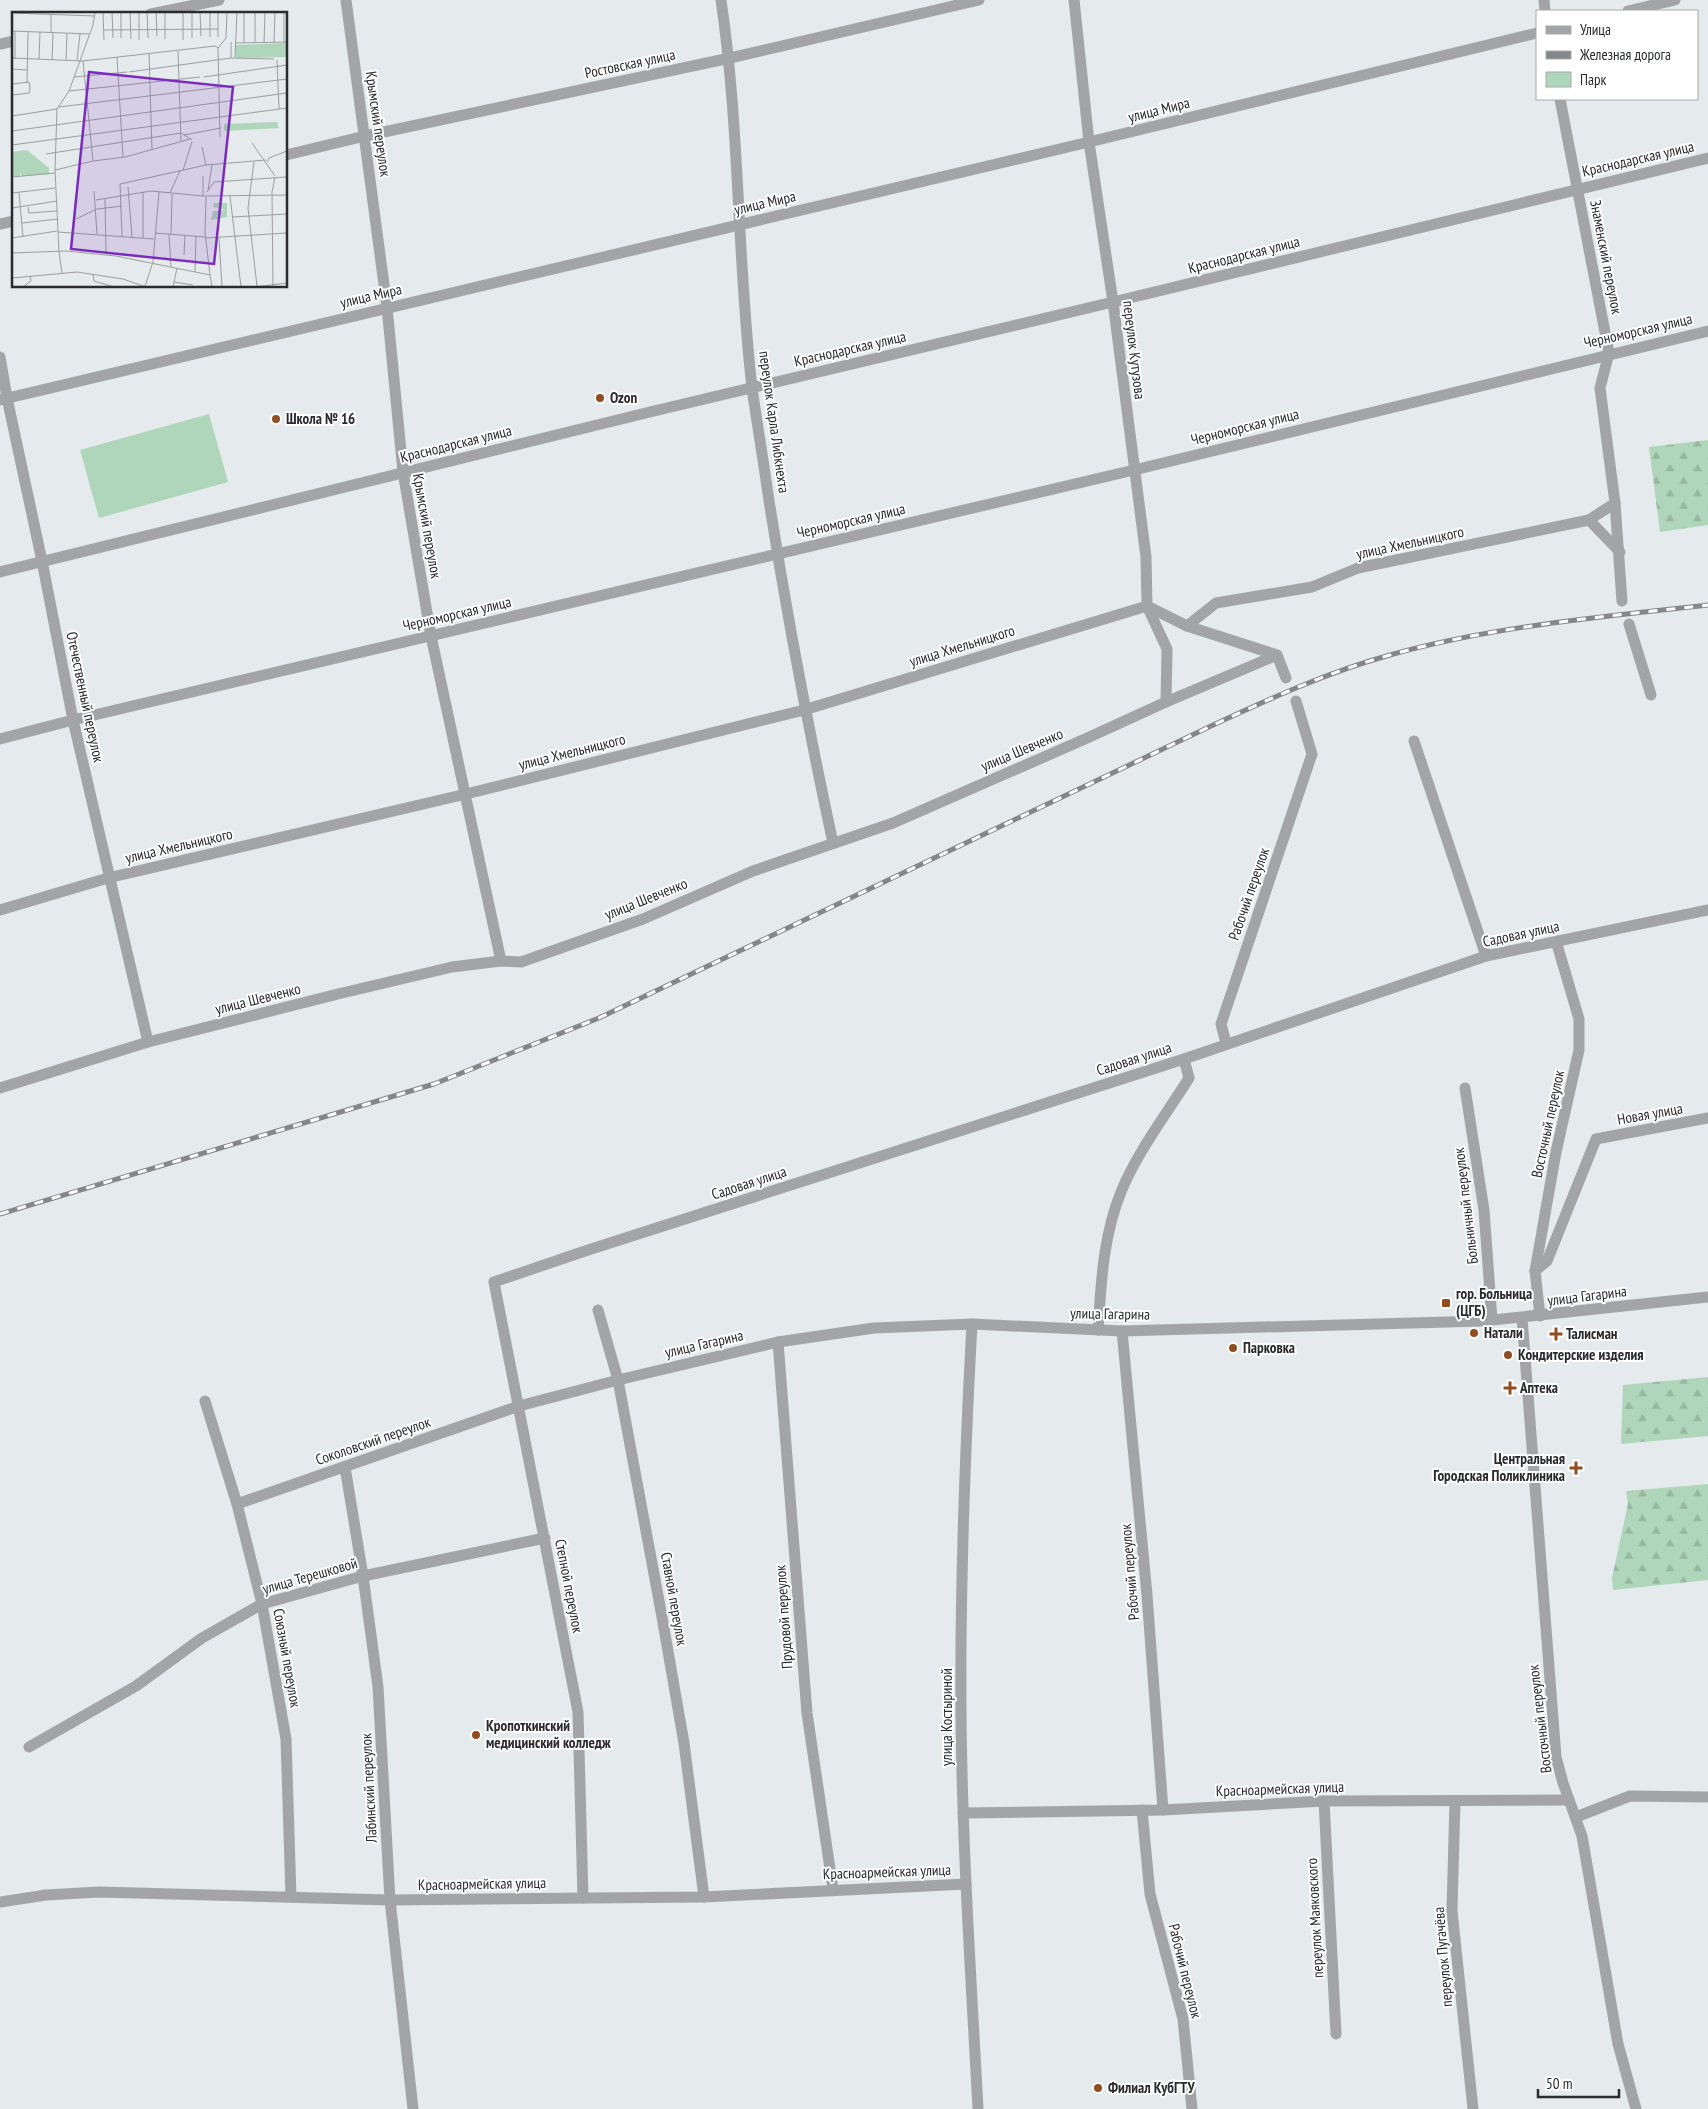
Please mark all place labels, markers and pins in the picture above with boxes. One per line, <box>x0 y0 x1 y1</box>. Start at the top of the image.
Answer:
place label: Ozon <box>610 388 637 407</box>
marker: Ozon <box>594 392 606 404</box>
place label: Школа № 16 <box>286 409 355 428</box>
marker: Школа № 16 <box>270 413 282 425</box>
place label: гор. Больница (ЦГБ) <box>1456 1284 1532 1320</box>
marker: гор. Больница (ЦГБ) <box>1440 1297 1452 1309</box>
place label: Натали <box>1484 1323 1523 1342</box>
place label: Талисман <box>1566 1324 1618 1343</box>
marker: Натали <box>1468 1327 1480 1339</box>
marker: Талисман <box>1550 1328 1562 1340</box>
place label: Парковка <box>1243 1338 1295 1357</box>
marker: Парковка <box>1227 1342 1239 1354</box>
place label: Кондитерские изделия <box>1518 1345 1644 1364</box>
marker: Кондитерские изделия <box>1502 1349 1514 1361</box>
place label: Аптека <box>1519 1378 1558 1397</box>
marker: Аптека <box>1504 1382 1516 1394</box>
place label: Центральная Городская Поликлиника <box>1433 1449 1565 1485</box>
marker: Центральная Городская Поликлиника <box>1569 1461 1583 1475</box>
place label: Кропоткинский медицинский колледж <box>486 1716 611 1752</box>
marker: Кропоткинский медицинский колледж <box>470 1729 482 1741</box>
place label: Филиал КубГТУ <box>1108 2078 1195 2097</box>
marker: Филиал КубГТУ <box>1092 2082 1104 2094</box>

